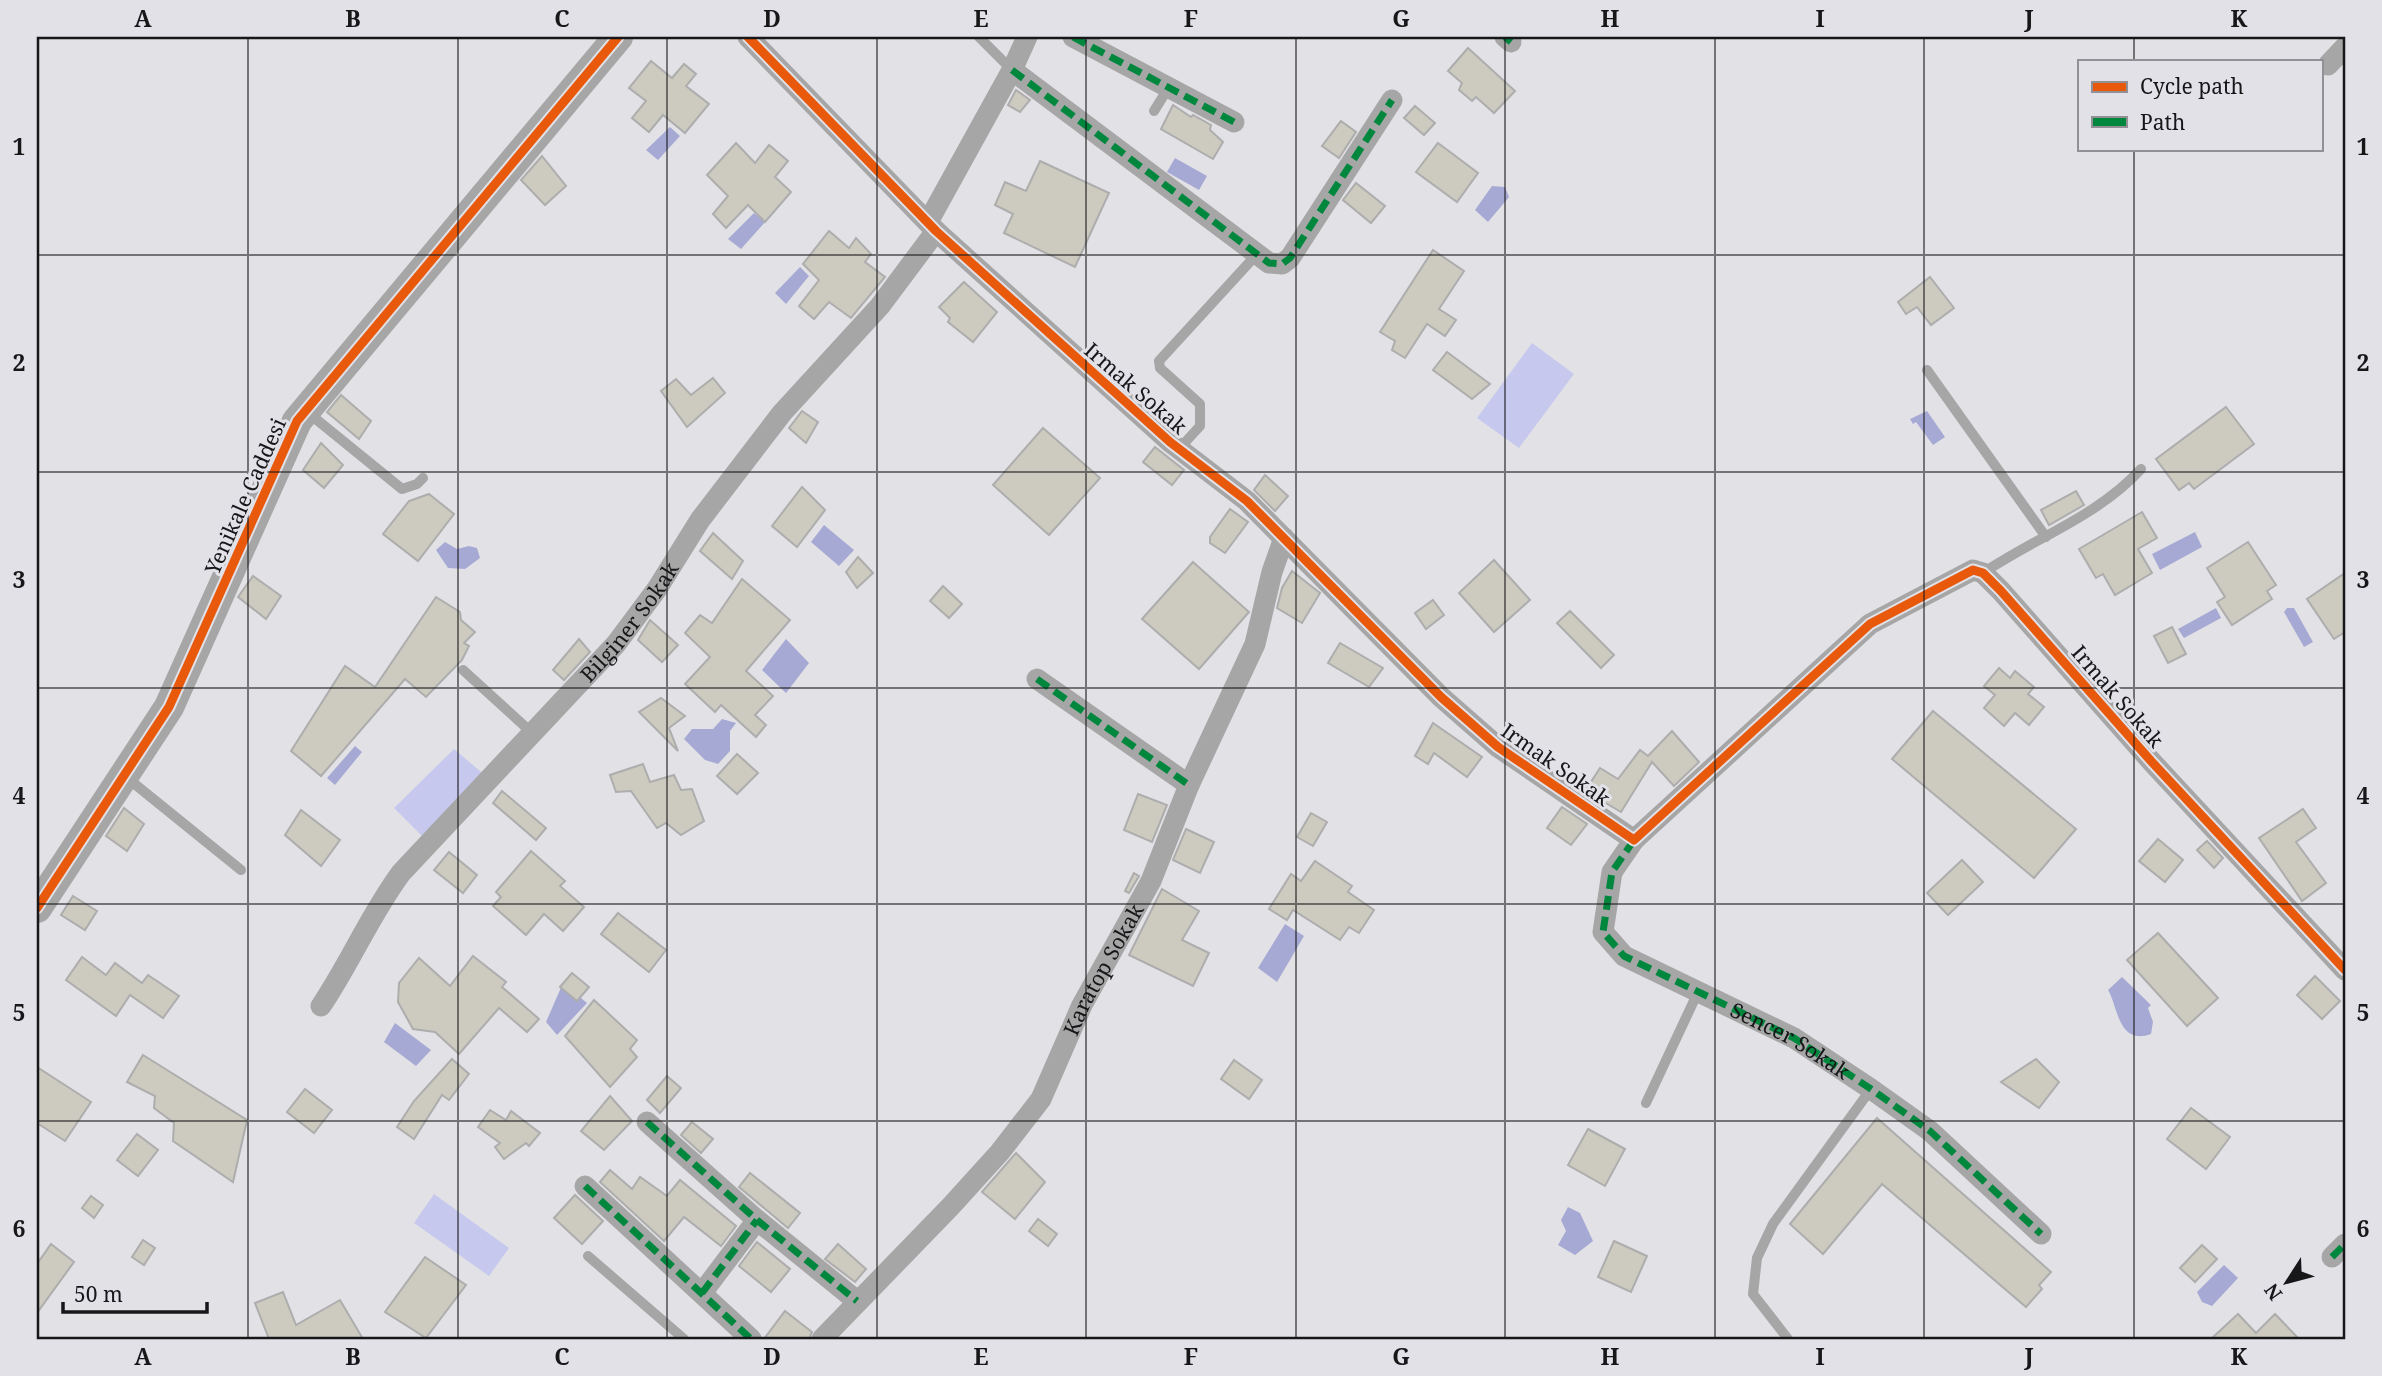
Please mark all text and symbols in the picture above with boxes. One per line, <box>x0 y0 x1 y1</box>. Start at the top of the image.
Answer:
text: A <box>134 2 152 34</box>
text: B <box>345 2 361 34</box>
text: C <box>554 2 570 34</box>
text: D <box>763 2 781 34</box>
text: E <box>973 2 989 34</box>
text: F <box>1184 2 1198 34</box>
text: G <box>1392 2 1410 34</box>
text: H <box>1601 2 1620 34</box>
text: I <box>1815 2 1825 34</box>
text: J <box>2023 2 2034 34</box>
text: K <box>2231 2 2248 34</box>
legend <box>2078 60 2322 150</box>
text: Cycle path <box>2140 72 2244 100</box>
text: Path <box>2140 108 2185 136</box>
text: 1 <box>13 130 26 162</box>
text: 1 <box>2357 130 2370 162</box>
street label: Irmak Sokak <box>1079 336 1194 441</box>
text: 2 <box>13 346 26 378</box>
text: 2 <box>2357 346 2370 378</box>
street label: Yenikale Caddesi <box>198 413 292 580</box>
street label: Bilginer Sokak <box>574 556 685 688</box>
text: 3 <box>13 563 26 595</box>
text: 3 <box>2357 563 2370 595</box>
street label: Irmak Sokak <box>2066 639 2171 754</box>
street label: Irmak Sokak <box>1496 716 1617 812</box>
text: 4 <box>13 779 26 811</box>
text: 4 <box>2357 779 2370 811</box>
street label: Karatop Sokak <box>1057 898 1150 1040</box>
text: 5 <box>13 996 26 1028</box>
street label: Sencer Sokak <box>1726 996 1856 1086</box>
text: 5 <box>2357 996 2370 1028</box>
text: 6 <box>13 1212 26 1244</box>
text: 6 <box>2357 1212 2370 1244</box>
north arrow <box>2252 1246 2322 1316</box>
scale bar <box>63 1271 206 1315</box>
text: N <box>2258 1278 2288 1306</box>
text: 50 m <box>74 1280 123 1308</box>
text: A <box>134 1340 152 1372</box>
text: B <box>345 1340 361 1372</box>
text: C <box>554 1340 570 1372</box>
text: D <box>763 1340 781 1372</box>
text: E <box>973 1340 989 1372</box>
text: F <box>1184 1340 1198 1372</box>
text: G <box>1392 1340 1410 1372</box>
text: H <box>1601 1340 1620 1372</box>
text: I <box>1815 1340 1825 1372</box>
text: J <box>2023 1340 2034 1372</box>
text: K <box>2231 1340 2248 1372</box>

